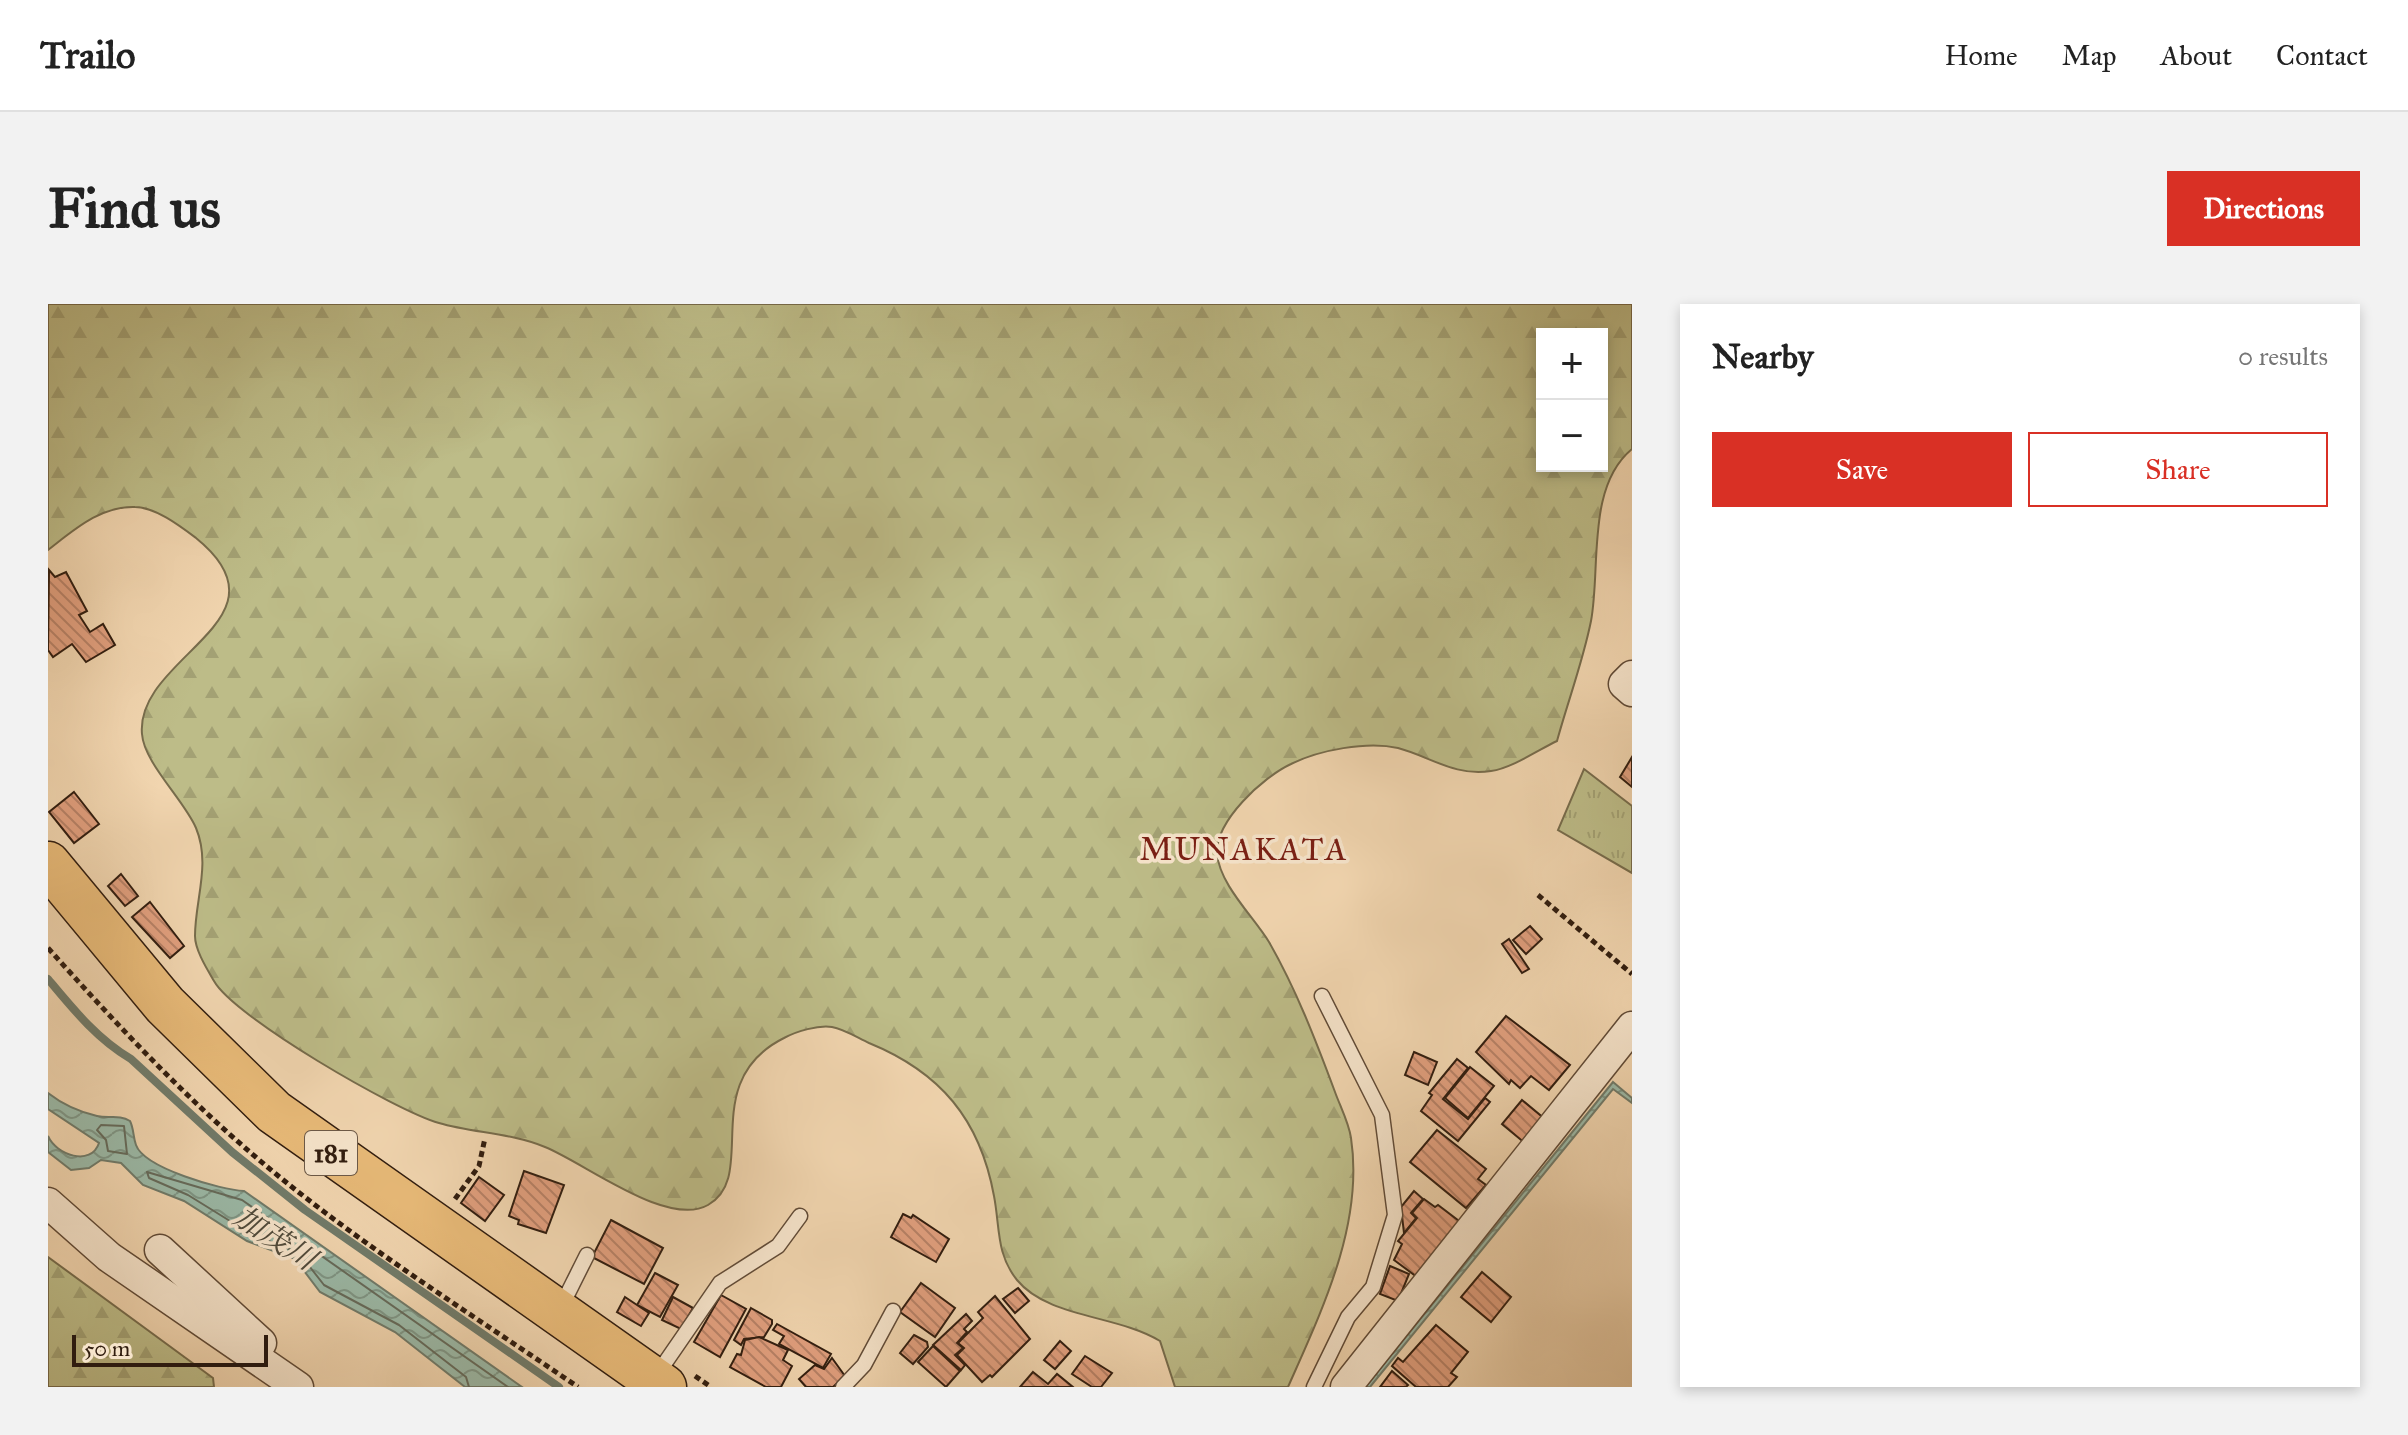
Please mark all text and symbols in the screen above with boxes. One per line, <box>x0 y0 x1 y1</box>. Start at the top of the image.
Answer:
text: Trailo <box>40 32 135 78</box>
text: Home <box>1945 38 2018 73</box>
text: Map <box>2062 38 2116 73</box>
text: About <box>2160 38 2232 73</box>
text: Contact <box>2276 38 2368 73</box>
button: Directions <box>2167 171 2360 246</box>
text: Find us <box>48 174 221 242</box>
map controls <box>1536 328 1608 472</box>
button: + <box>1536 328 1608 400</box>
text: Nearby <box>1712 336 1814 377</box>
text: 0 results <box>2238 340 2328 372</box>
button: − <box>1536 400 1608 472</box>
button: Save <box>1712 432 2012 507</box>
button: Share <box>2028 432 2328 507</box>
district label: MUNAKATA <box>1139 830 1349 869</box>
road number: 181 <box>305 1131 357 1175</box>
water label: 加茂川 <box>227 1198 325 1279</box>
scale bar <box>72 1331 268 1367</box>
text: 50 m <box>84 1335 130 1362</box>

